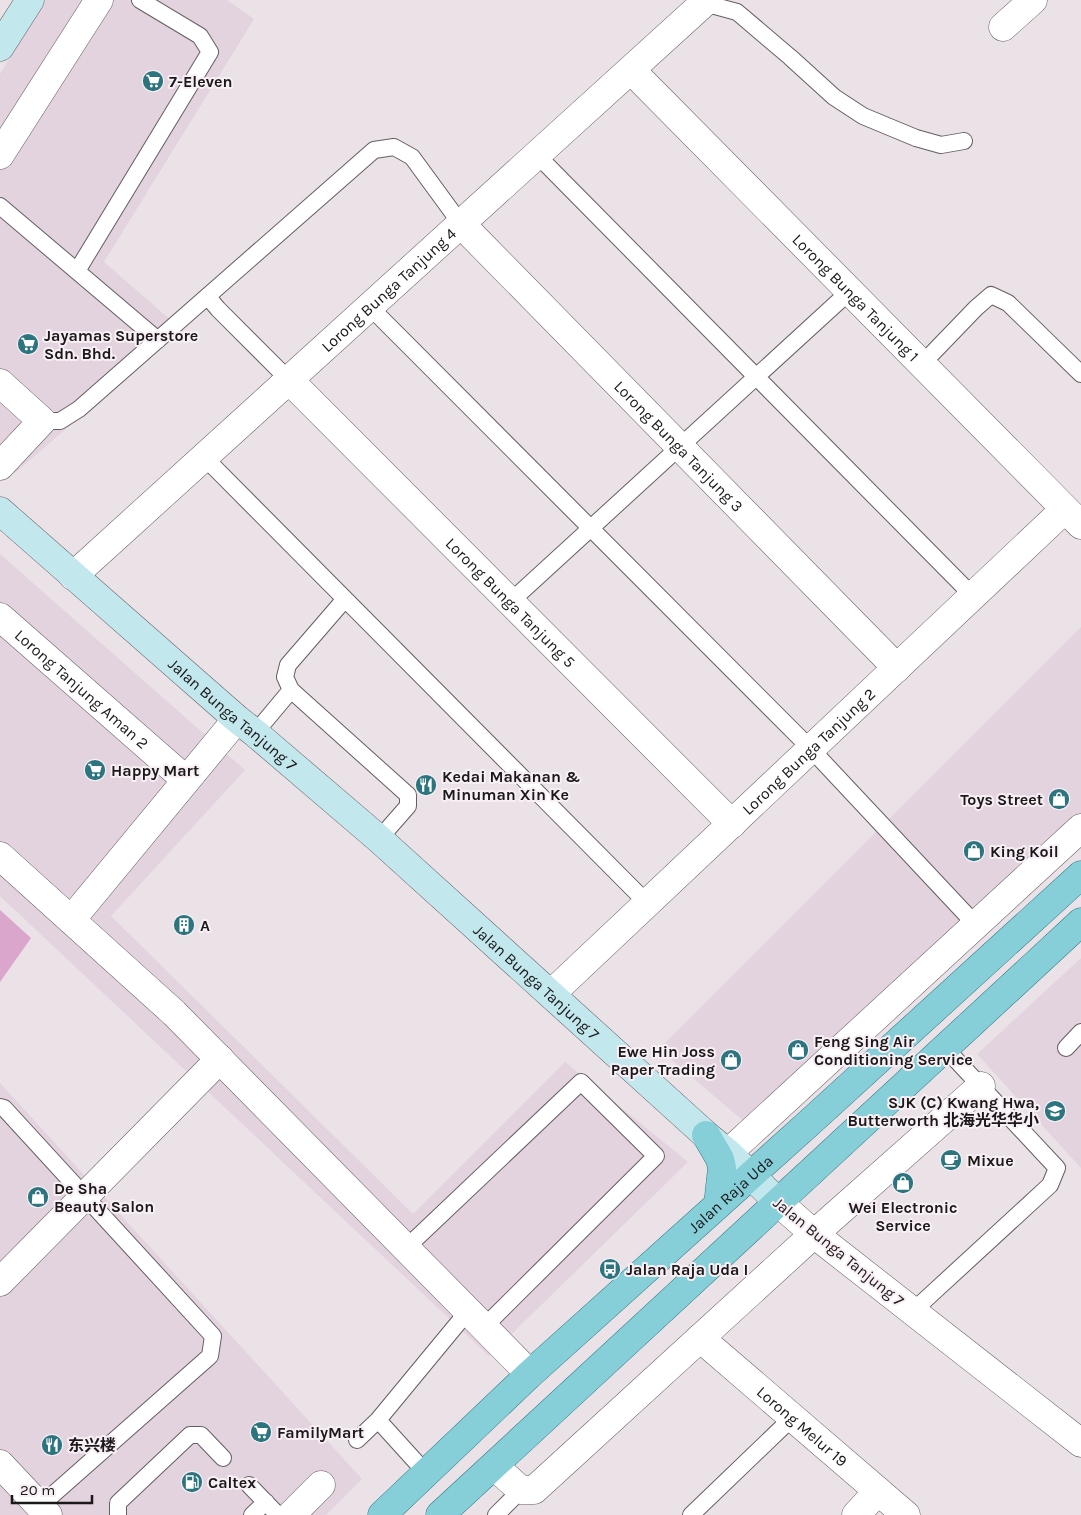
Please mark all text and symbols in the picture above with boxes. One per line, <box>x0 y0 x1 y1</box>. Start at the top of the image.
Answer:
supermarket icon: 7-Eleven <box>141 69 165 93</box>
place label: 7-Eleven <box>169 72 232 91</box>
street label: Lorong Bunga Tanjung 4 <box>317 224 460 356</box>
street label: Lorong Bunga Tanjung 1 <box>788 230 923 366</box>
place label: Jayamas Superstore Sdn. Bhd. <box>44 326 198 363</box>
supermarket icon: Jayamas Superstore Sdn. Bhd. <box>16 332 40 356</box>
street label: Lorong Bunga Tanjung 3 <box>610 377 747 516</box>
street label: Lorong Bunga Tanjung 5 <box>442 534 579 672</box>
street label: Lorong Tanjung Aman 2 <box>11 626 152 753</box>
street label: Jalan Bunga Tanjung 7 <box>164 654 301 775</box>
street label: Lorong Bunga Tanjung 2 <box>738 684 879 819</box>
supermarket icon: Happy Mart <box>83 758 107 782</box>
place label: Happy Mart <box>111 761 199 780</box>
place label: Kedai Makanan & Minuman Xin Ke <box>442 767 580 804</box>
restaurant icon: Kedai Makanan & Minuman Xin Ke <box>414 773 438 797</box>
shop icon: Toys Street <box>1047 787 1071 811</box>
place label: Toys Street <box>960 790 1043 809</box>
shop icon: King Koil <box>962 839 986 863</box>
place label: King Koil <box>990 842 1059 861</box>
building icon: A <box>172 913 196 937</box>
place label: A <box>200 916 210 935</box>
street label: Jalan Bunga Tanjung 7 <box>470 920 603 1044</box>
place label: Feng Sing Air Conditioning Service <box>814 1032 973 1069</box>
shop icon: Feng Sing Air Conditioning Service <box>786 1038 810 1062</box>
place label: Ewe Hin Joss Paper Trading <box>611 1042 715 1079</box>
shop icon: Ewe Hin Joss Paper Trading <box>719 1048 743 1072</box>
place label: SJK (C) Kwang Hwa, Butterworth 北海光华华小 <box>847 1093 1039 1130</box>
school or university icon: SJK (C) Kwang Hwa, Butterworth 北海光华华小 <box>1043 1099 1067 1123</box>
cafe icon: Mixue <box>939 1148 963 1172</box>
street label: Jalan Raja Uda <box>685 1151 777 1237</box>
place label: Mixue <box>967 1151 1014 1170</box>
shop icon: Wei Electronic Service <box>891 1171 915 1195</box>
place label: De Sha Beauty Salon <box>54 1179 154 1216</box>
shop icon: De Sha Beauty Salon <box>26 1185 50 1209</box>
street label: Jalan Bunga Tanjung 7 <box>769 1193 908 1310</box>
place label: Wei Electronic Service <box>849 1198 957 1235</box>
bus stop icon: Jalan Raja Uda I <box>598 1257 622 1281</box>
place label: Jalan Raja Uda I <box>626 1260 748 1279</box>
street label: Lorong Melur 19 <box>753 1382 851 1471</box>
supermarket icon: FamilyMart <box>249 1420 273 1444</box>
place label: FamilyMart <box>277 1423 364 1442</box>
restaurant icon: 东兴楼 <box>40 1433 64 1457</box>
place label: 东兴楼 <box>68 1436 116 1455</box>
fuel station icon: Caltex <box>180 1470 204 1494</box>
scale bar <box>12 1472 92 1504</box>
place label: Caltex <box>208 1473 256 1492</box>
text: 20 m <box>20 1481 55 1499</box>

